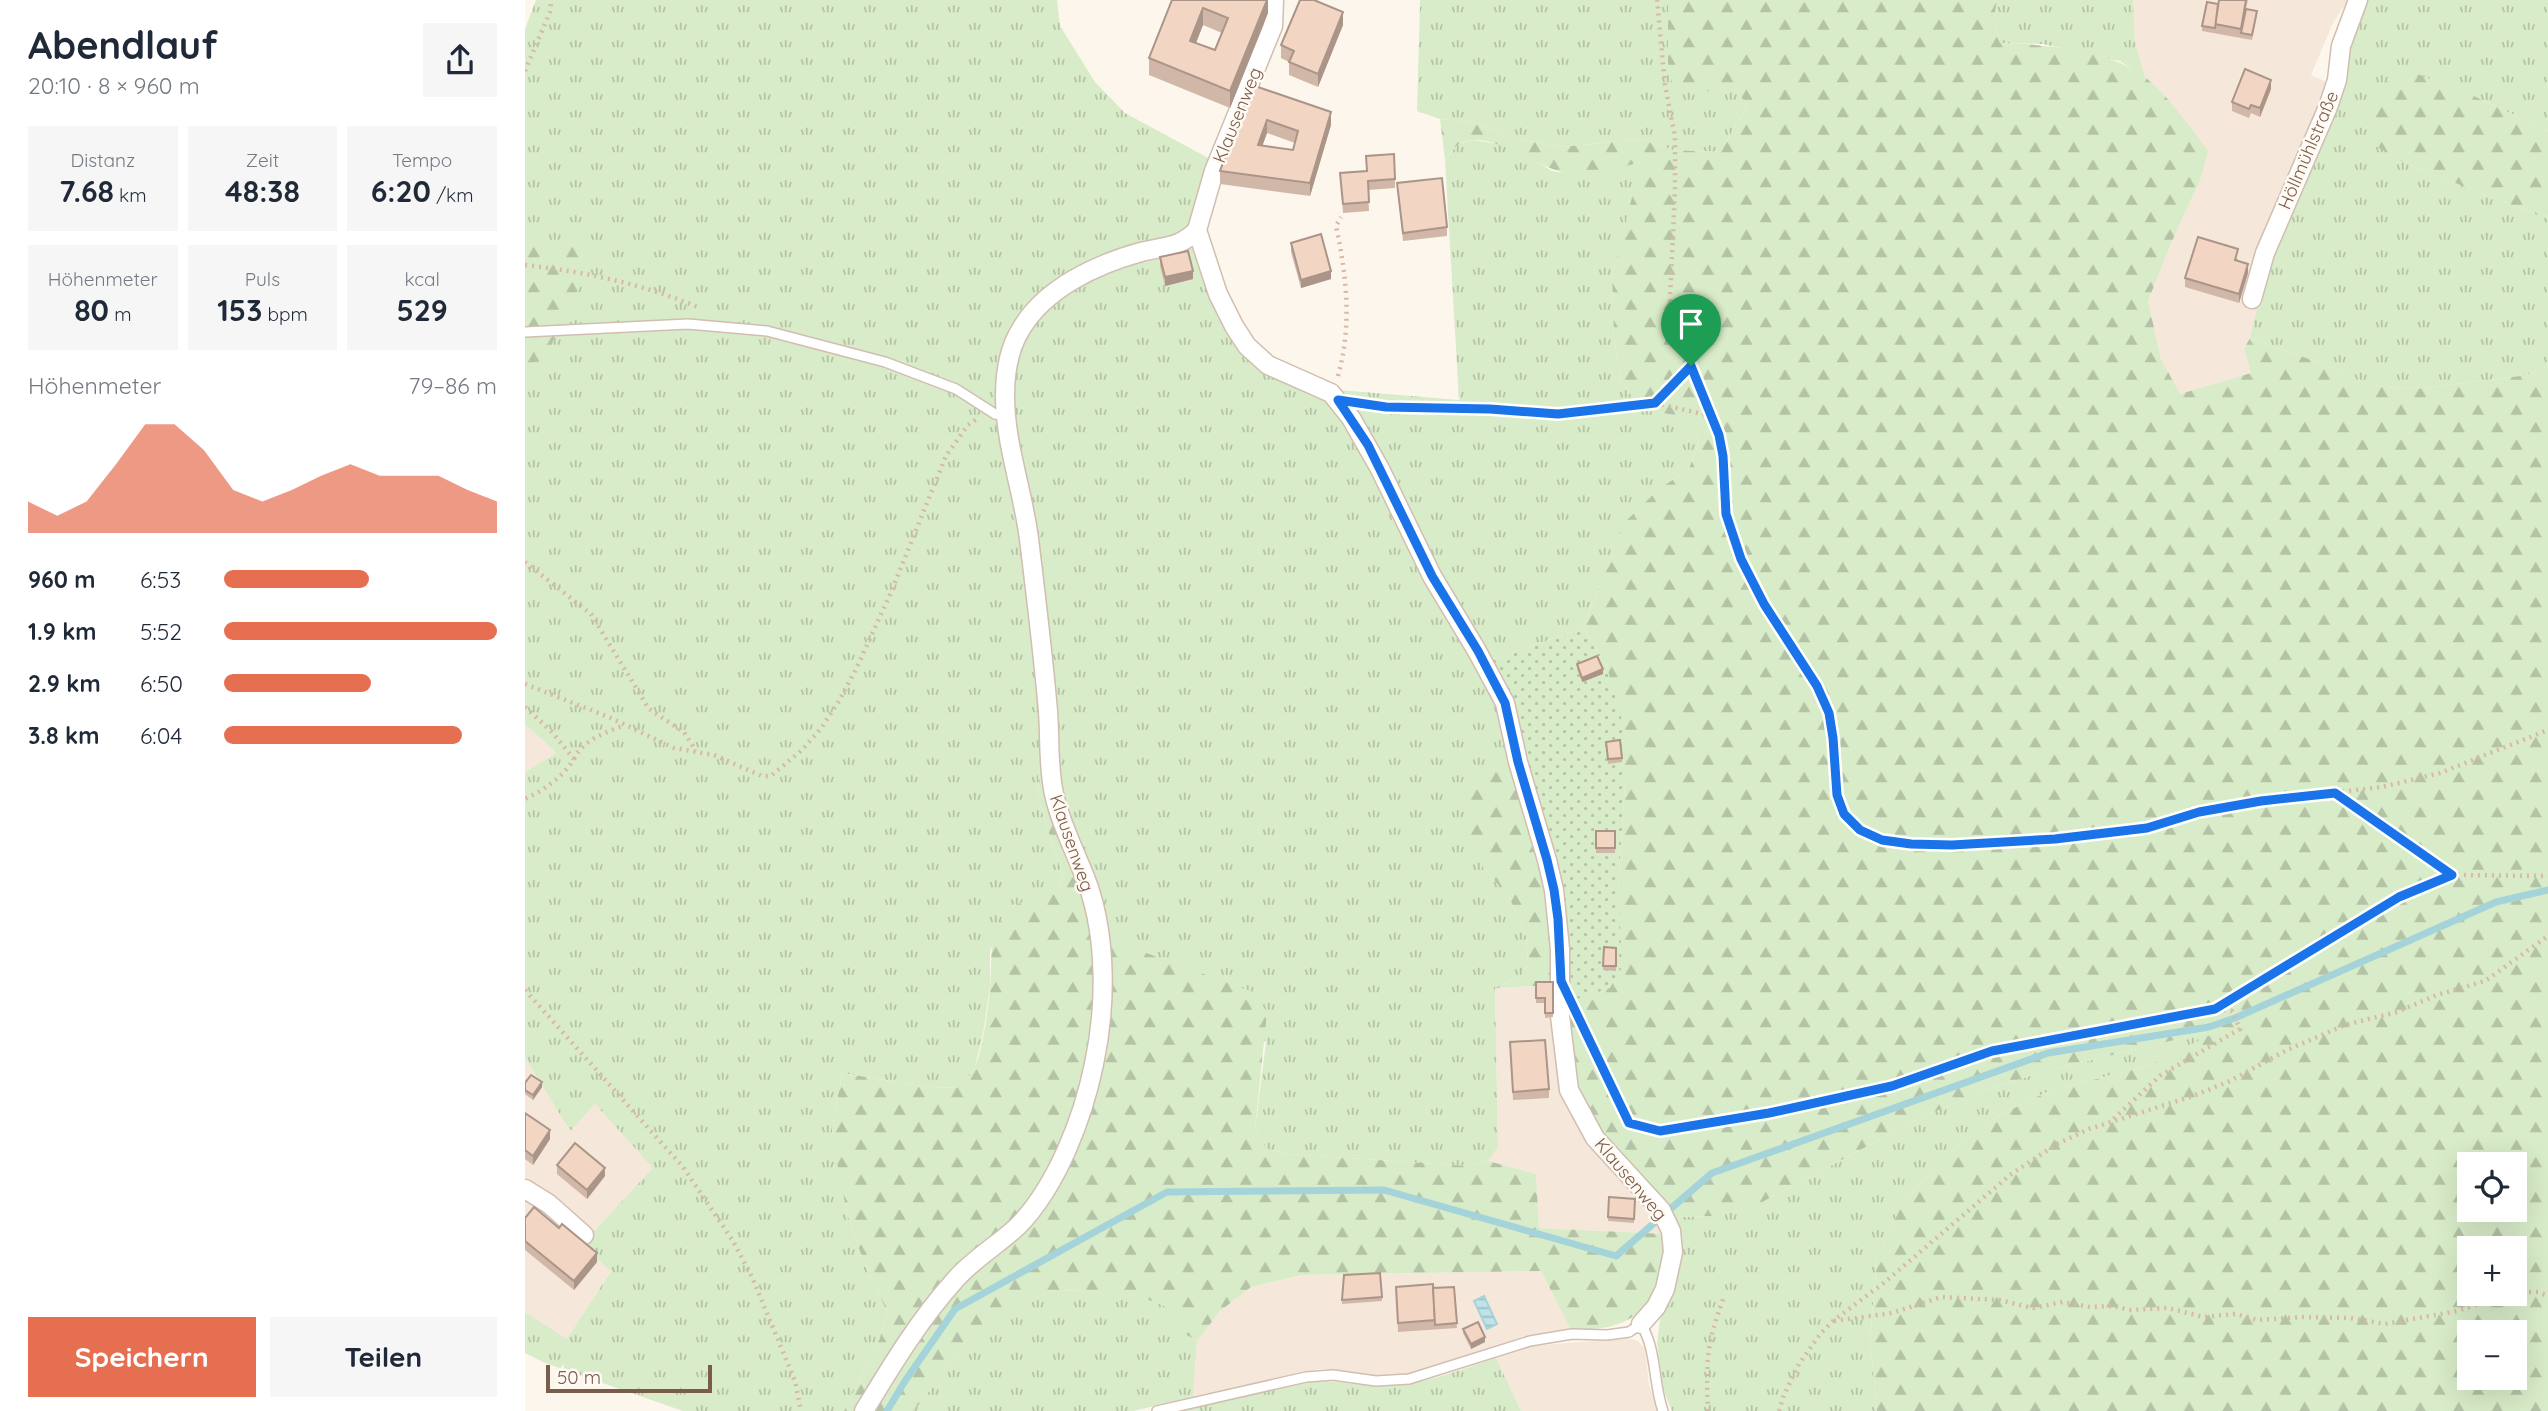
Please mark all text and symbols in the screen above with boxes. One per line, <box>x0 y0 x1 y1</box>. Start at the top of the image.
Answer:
text: Abendlauf <box>28 21 218 69</box>
button: share <box>423 23 497 97</box>
street label: Klausenweg <box>1207 64 1267 166</box>
text: 20:10 · 8 × 960 m <box>28 71 200 100</box>
street label: Höllmühlstraße <box>2273 87 2343 213</box>
text: Distanz <box>70 148 135 172</box>
text: Zeit <box>246 148 279 172</box>
text: Tempo <box>392 148 452 172</box>
text: 7.68 <box>59 172 114 210</box>
text: 48:38 <box>225 172 300 210</box>
text: 6:20 <box>371 172 431 210</box>
text: km <box>114 183 147 207</box>
text: /km <box>431 183 474 207</box>
text: Höhenmeter <box>48 267 158 291</box>
text: Puls <box>245 267 280 291</box>
text: kcal <box>404 267 440 291</box>
text: 80 <box>74 291 109 329</box>
text: 153 <box>217 291 262 329</box>
text: 529 <box>396 291 448 329</box>
pin <box>1661 294 1721 366</box>
text: m <box>109 302 132 326</box>
text: bpm <box>262 302 308 326</box>
icon: arrive <box>1672 305 1710 343</box>
text: Höhenmeter <box>28 371 161 400</box>
text: 79–86 m <box>409 371 497 400</box>
text: 960 m <box>28 565 96 594</box>
text: 6:53 <box>140 565 181 594</box>
text: 1.9 km <box>28 617 96 646</box>
text: 5:52 <box>140 617 182 646</box>
text: 2.9 km <box>28 669 101 698</box>
text: 6:50 <box>140 669 183 698</box>
text: 3.8 km <box>28 721 99 750</box>
text: 6:04 <box>140 721 182 750</box>
street label: Klausenweg <box>1045 791 1099 895</box>
street label: Klausenweg <box>1590 1133 1672 1225</box>
map controls <box>2457 1152 2527 1390</box>
button: locate <box>2457 1152 2527 1222</box>
button: + <box>2457 1236 2527 1306</box>
button: Speichern <box>28 1317 256 1397</box>
button: Teilen <box>270 1317 497 1397</box>
button: − <box>2457 1320 2527 1390</box>
scale bar <box>546 1362 712 1394</box>
text: 50 m <box>557 1365 601 1389</box>

